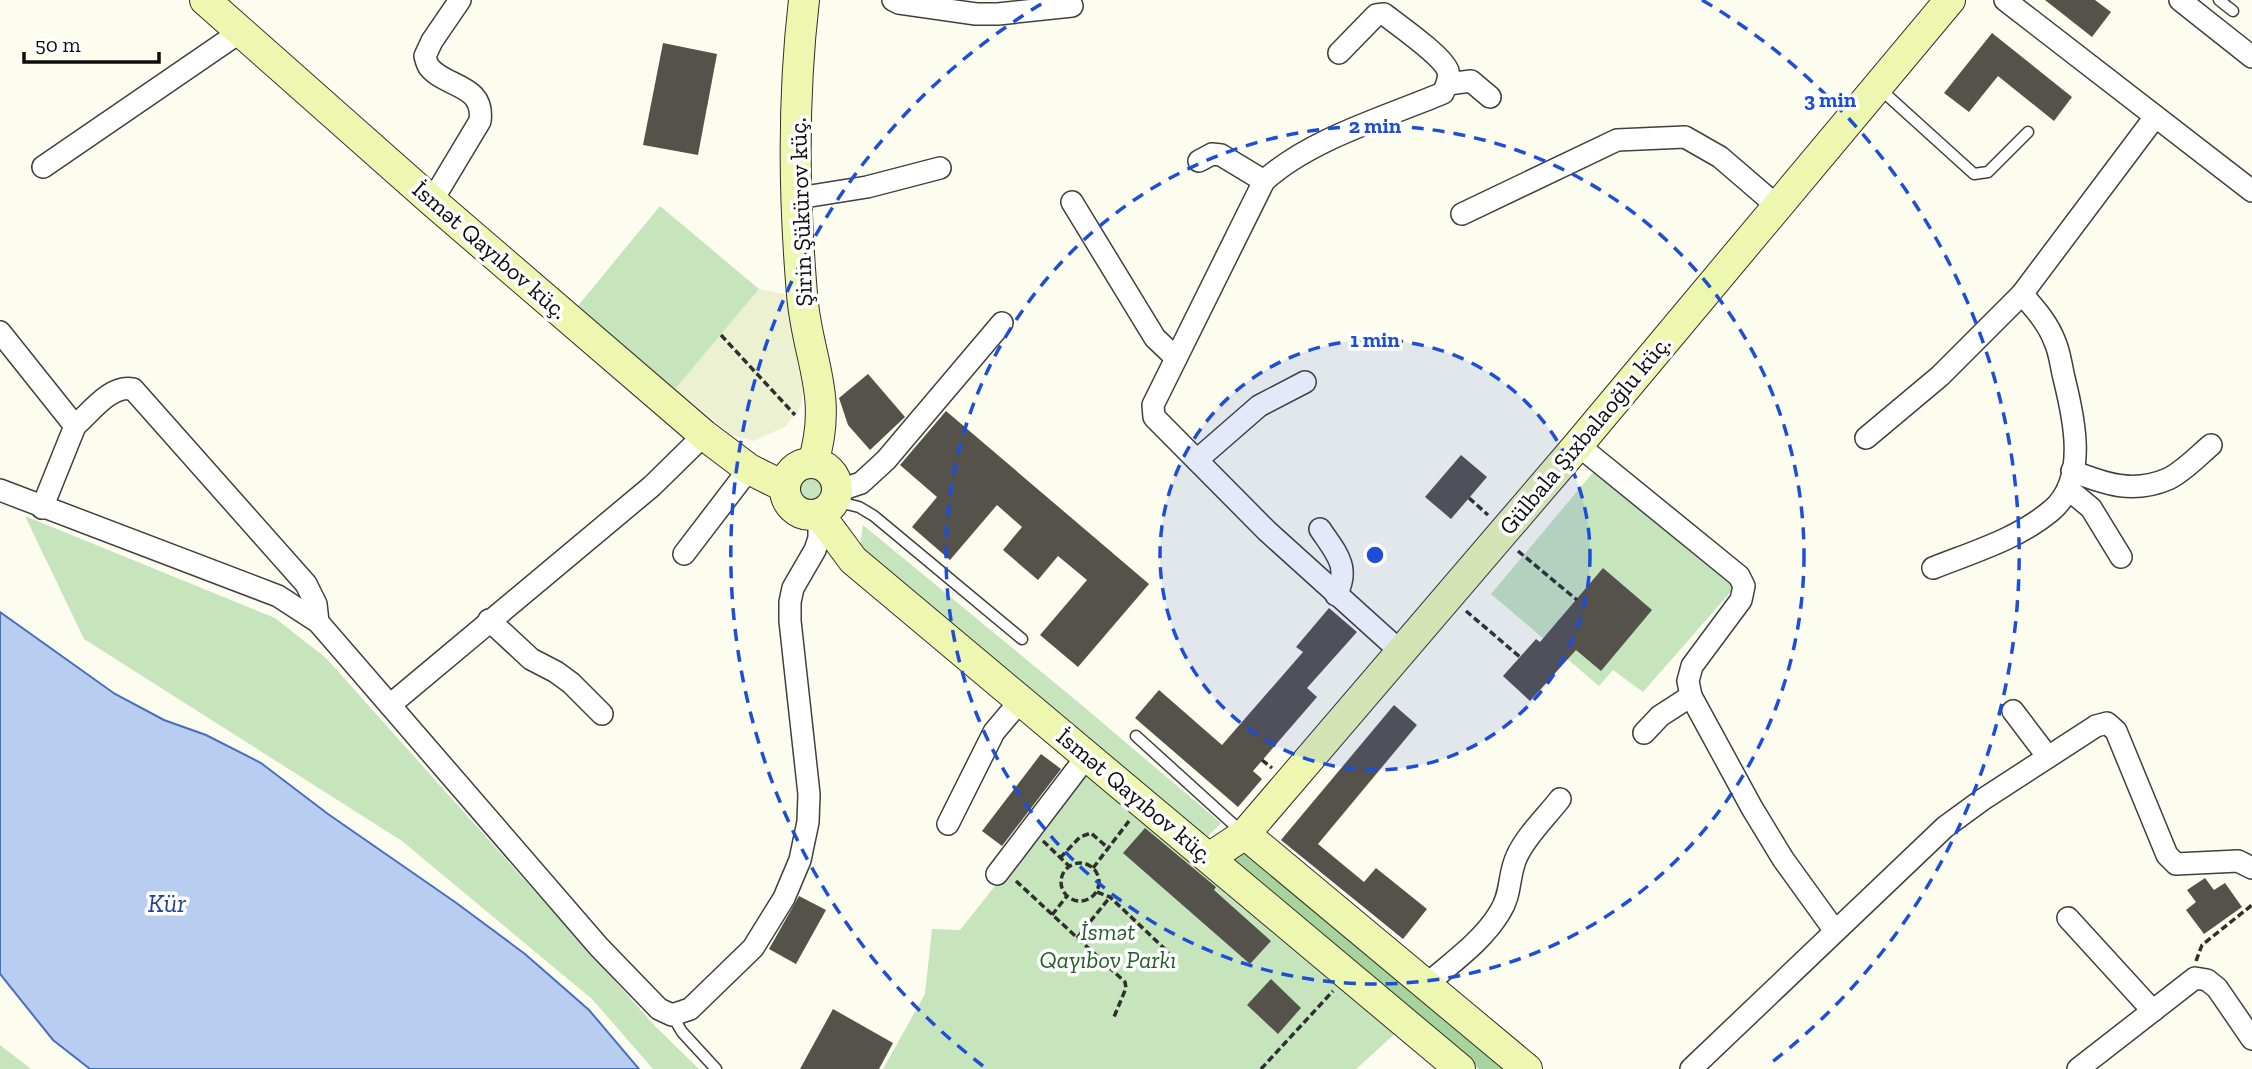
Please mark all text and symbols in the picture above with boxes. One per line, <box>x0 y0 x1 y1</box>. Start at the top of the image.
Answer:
scale bar <box>24 21 159 65</box>
text: 50 m <box>35 32 81 57</box>
text: 3 min <box>1804 87 1857 112</box>
text: 2 min <box>1349 113 1402 138</box>
street label: Şirin Şükürov küç. <box>783 117 818 307</box>
street label: İsmət Qayıbov küç. <box>407 174 574 325</box>
text: 1 min <box>1350 327 1400 352</box>
street label: Gülbala Şıxbalaoğlu küç. <box>1493 329 1677 540</box>
centre of rings <box>1363 543 1387 567</box>
street label: İsmət Qayıbov küç. <box>1051 722 1220 870</box>
water label: Kür <box>148 887 186 919</box>
park label: İsmət Qayıbov Parkı <box>1040 917 1176 974</box>

